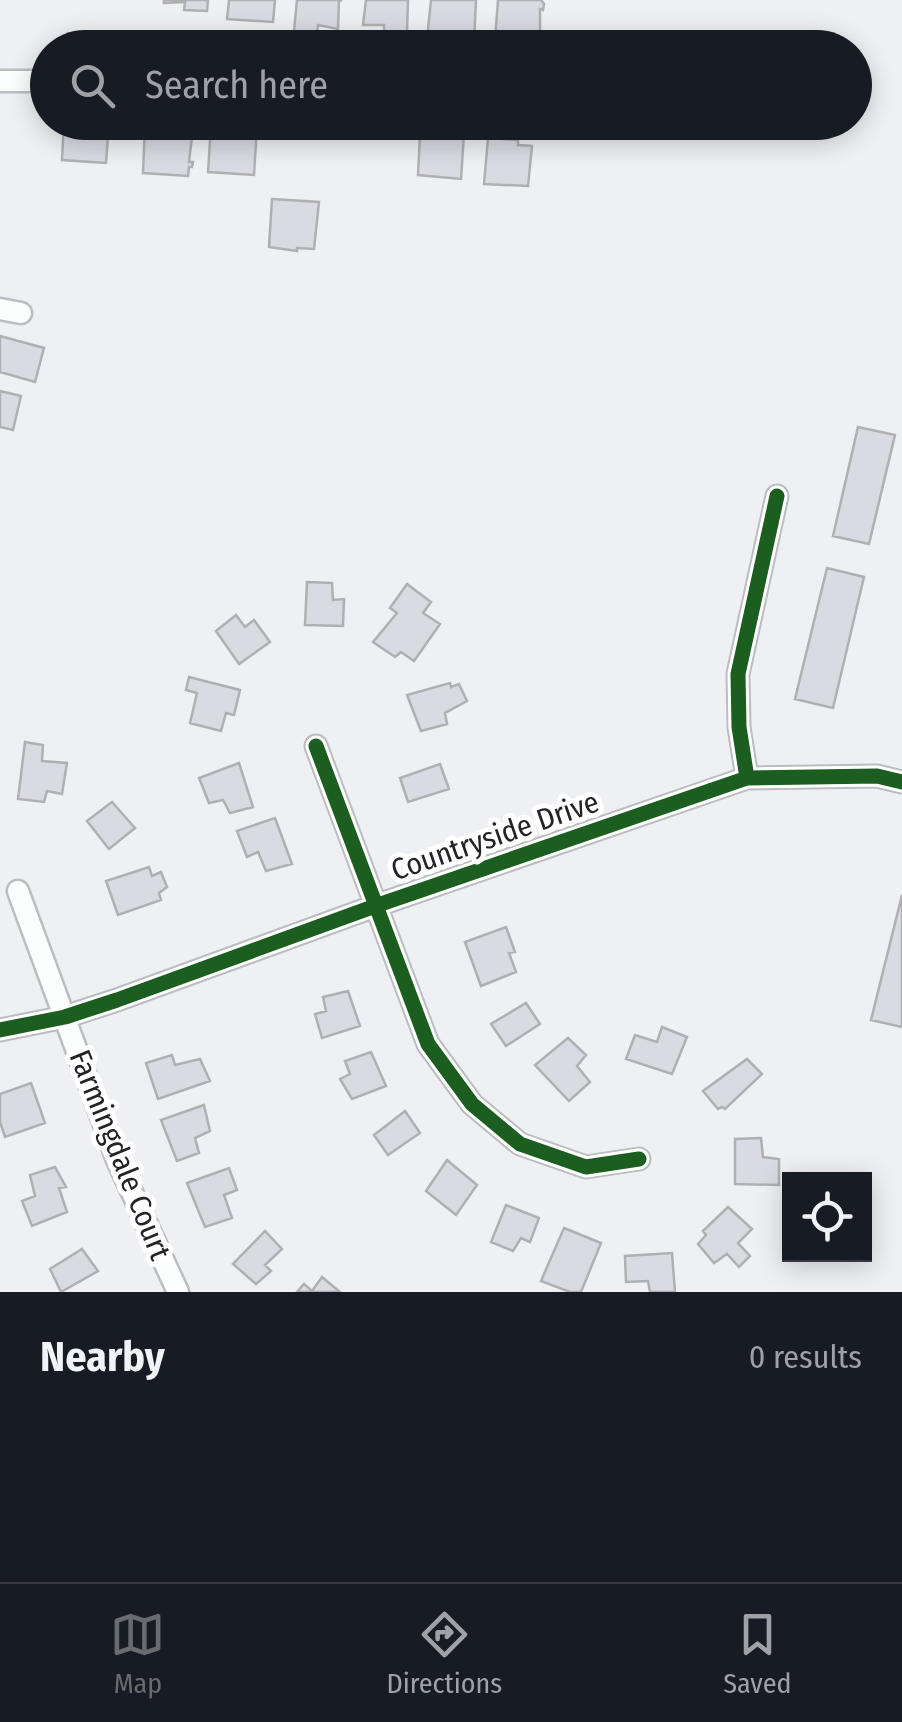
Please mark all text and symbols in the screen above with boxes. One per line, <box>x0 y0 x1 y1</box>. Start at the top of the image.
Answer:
search box <box>30 30 872 140</box>
icon: search <box>65 58 120 113</box>
text: Search here <box>145 62 328 108</box>
street label: Countryside Drive <box>386 784 604 888</box>
street label: Farmingdale Court <box>62 1045 179 1265</box>
map controls <box>782 1172 872 1262</box>
button: locate <box>782 1172 872 1262</box>
text: Nearby <box>40 1332 165 1382</box>
text: 0 results <box>749 1338 862 1376</box>
tab: Map <box>110 1607 165 1700</box>
tab: Directions <box>386 1607 502 1700</box>
tab: Saved <box>723 1607 792 1700</box>

